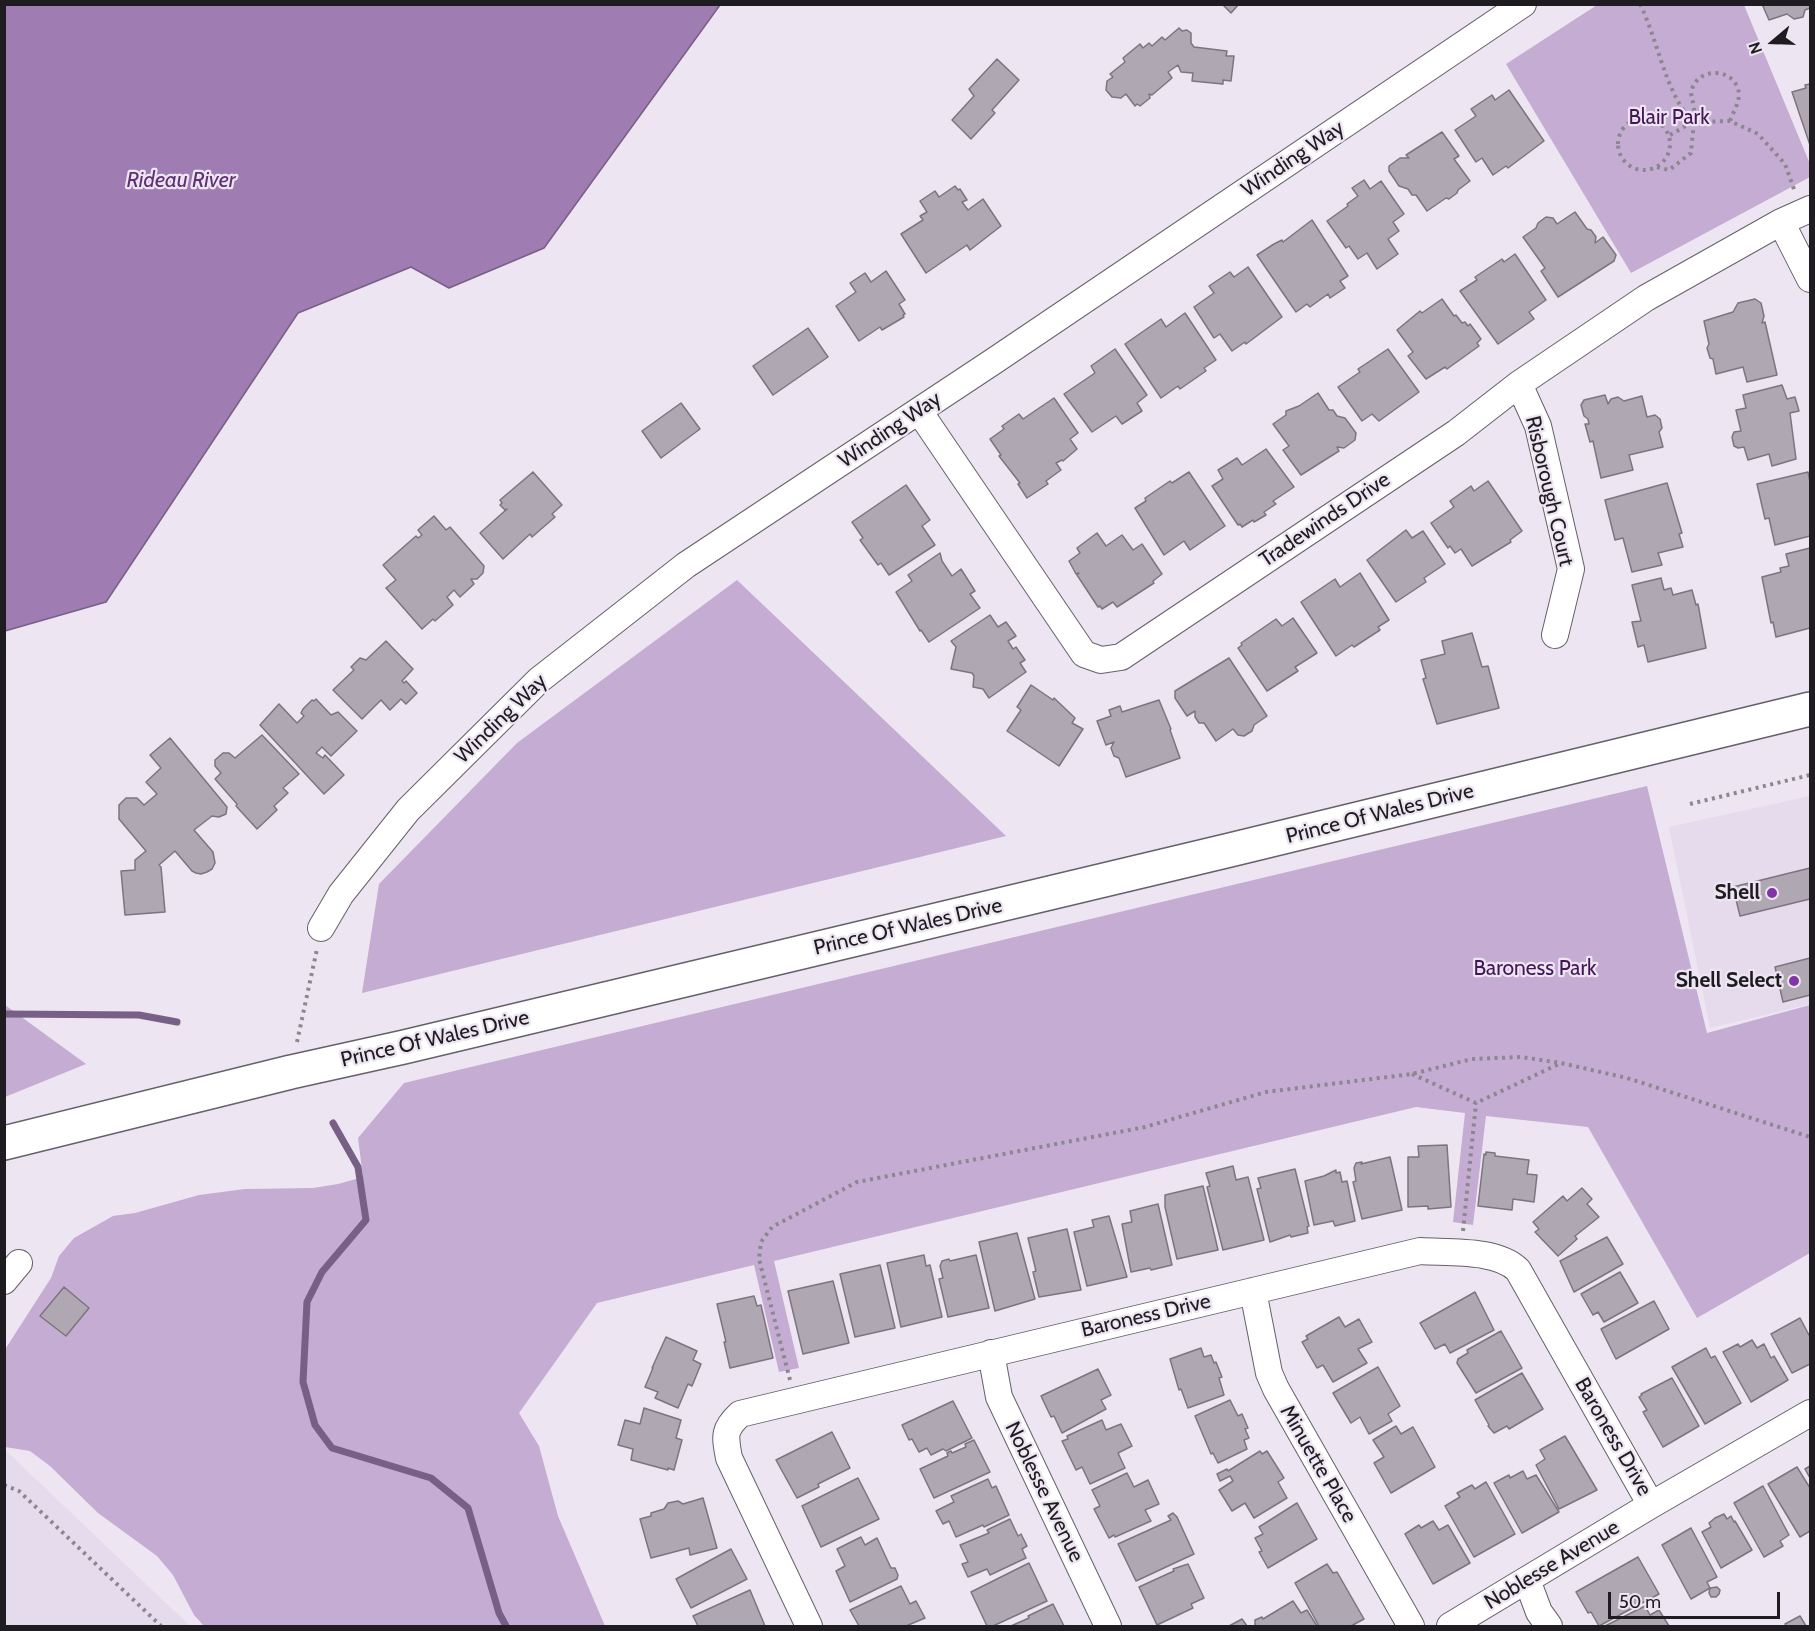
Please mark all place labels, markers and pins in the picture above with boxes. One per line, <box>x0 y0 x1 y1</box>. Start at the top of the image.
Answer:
place label: Shell <box>1715 880 1760 906</box>
marker: Shell <box>1765 886 1779 900</box>
place label: Shell Select <box>1676 968 1782 994</box>
marker: Shell Select <box>1787 974 1801 988</box>

